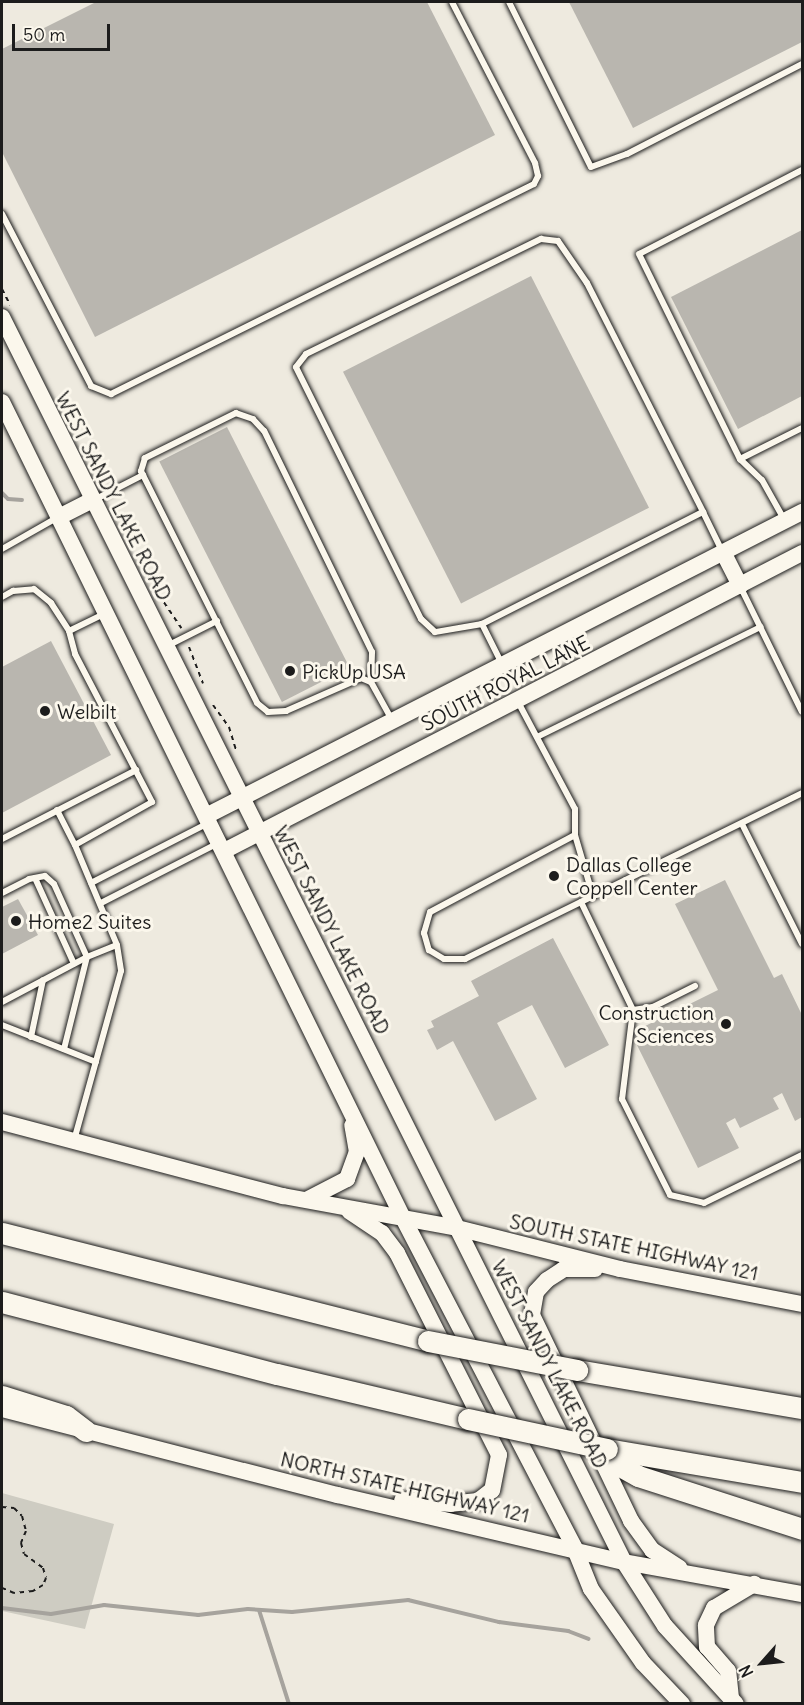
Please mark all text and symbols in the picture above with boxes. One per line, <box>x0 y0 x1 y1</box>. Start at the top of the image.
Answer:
scale bar <box>15 12 112 50</box>
text: 50 m <box>23 23 65 46</box>
street label: WEST SANDY LAKE ROAD <box>51 388 177 604</box>
street label: SOUTH ROYAL LANE <box>417 630 593 736</box>
place label: PickUp USA <box>302 659 406 683</box>
marker: PickUp USA <box>283 664 297 678</box>
place label: Welbilt <box>57 699 116 723</box>
marker: Welbilt <box>38 704 52 718</box>
street label: WEST SANDY LAKE ROAD <box>269 822 395 1038</box>
place label: Dallas College Coppell Center <box>566 852 698 899</box>
marker: Dallas College Coppell Center <box>547 869 561 883</box>
place label: Home2 Suites <box>28 909 151 933</box>
marker: Home2 Suites <box>9 914 23 928</box>
place label: Construction Sciences <box>598 1000 714 1047</box>
marker: Construction Sciences <box>719 1017 733 1031</box>
street label: SOUTH STATE HIGHWAY 121 <box>508 1209 760 1285</box>
street label: WEST SANDY LAKE ROAD <box>487 1256 613 1472</box>
street label: NORTH STATE HIGHWAY 121 <box>278 1447 532 1527</box>
north arrow <box>732 1633 792 1693</box>
text: N <box>735 1662 757 1681</box>

